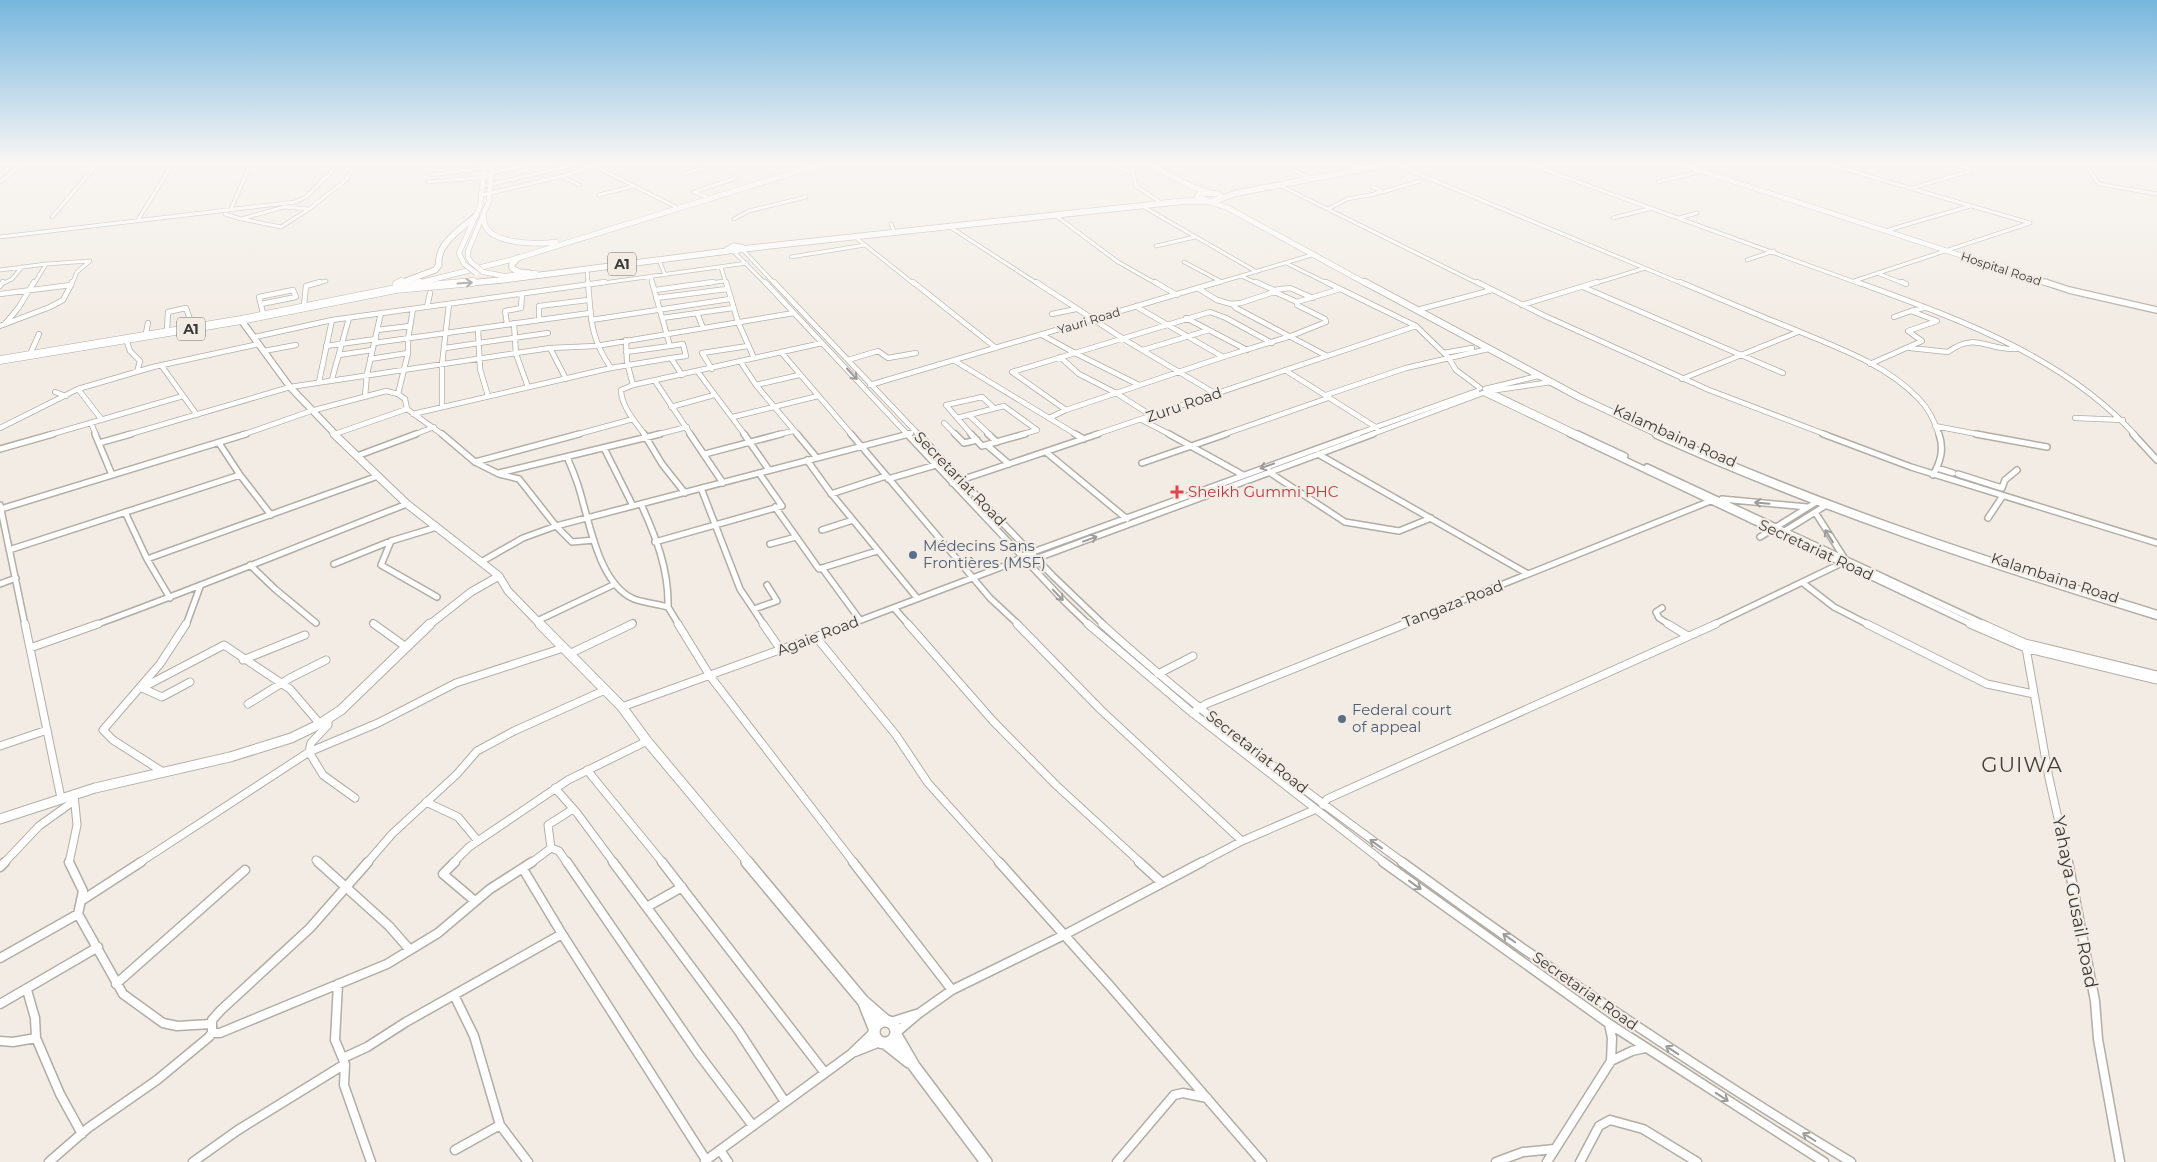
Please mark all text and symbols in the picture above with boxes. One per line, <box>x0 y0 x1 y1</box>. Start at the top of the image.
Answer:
street label: Hospital Road <box>1959 248 2043 289</box>
road number: A1 <box>608 252 636 276</box>
one-way arrow <box>456 278 472 287</box>
street label: Yauri Road <box>1056 304 1122 337</box>
road number: A1 <box>177 318 205 340</box>
one-way arrow <box>846 368 858 381</box>
street label: Zuru Road <box>1143 383 1224 426</box>
street label: Kalambaina Road <box>1610 400 1740 471</box>
street label: Secretariat Road <box>910 427 1010 530</box>
one-way arrow <box>1260 462 1275 471</box>
place label: Sheikh Gummi PHC <box>1188 482 1339 501</box>
marker: Sheikh Gummi PHC <box>1170 485 1184 499</box>
one-way arrow <box>1754 498 1770 507</box>
street label: Secretariat Road <box>1756 515 1877 584</box>
one-way arrow <box>1824 529 1834 543</box>
one-way arrow <box>1081 534 1097 543</box>
place label: Médecins Sans Frontières (MSF) <box>923 536 1046 572</box>
street label: Kalambaina Road <box>1989 548 2121 607</box>
marker: Médecins Sans Frontières (MSF) <box>907 549 919 561</box>
street label: Tangaza Road <box>1400 576 1506 631</box>
one-way arrow <box>1052 589 1065 601</box>
street label: Agaie Road <box>774 611 861 660</box>
place label: Federal court of appeal <box>1352 700 1452 736</box>
street label: Secretariat Road <box>1202 706 1312 797</box>
marker: Federal court of appeal <box>1336 713 1348 725</box>
district label: GUIWA <box>1981 752 2063 777</box>
street label: Yahaya Gusail Road <box>2048 814 2102 990</box>
one-way arrow <box>1369 839 1383 849</box>
one-way arrow <box>1408 880 1422 890</box>
one-way arrow <box>1502 933 1516 943</box>
street label: Secretariat Road <box>1529 947 1642 1034</box>
one-way arrow <box>1665 1045 1679 1055</box>
one-way arrow <box>1714 1092 1728 1102</box>
one-way arrow <box>1802 1131 1816 1142</box>

